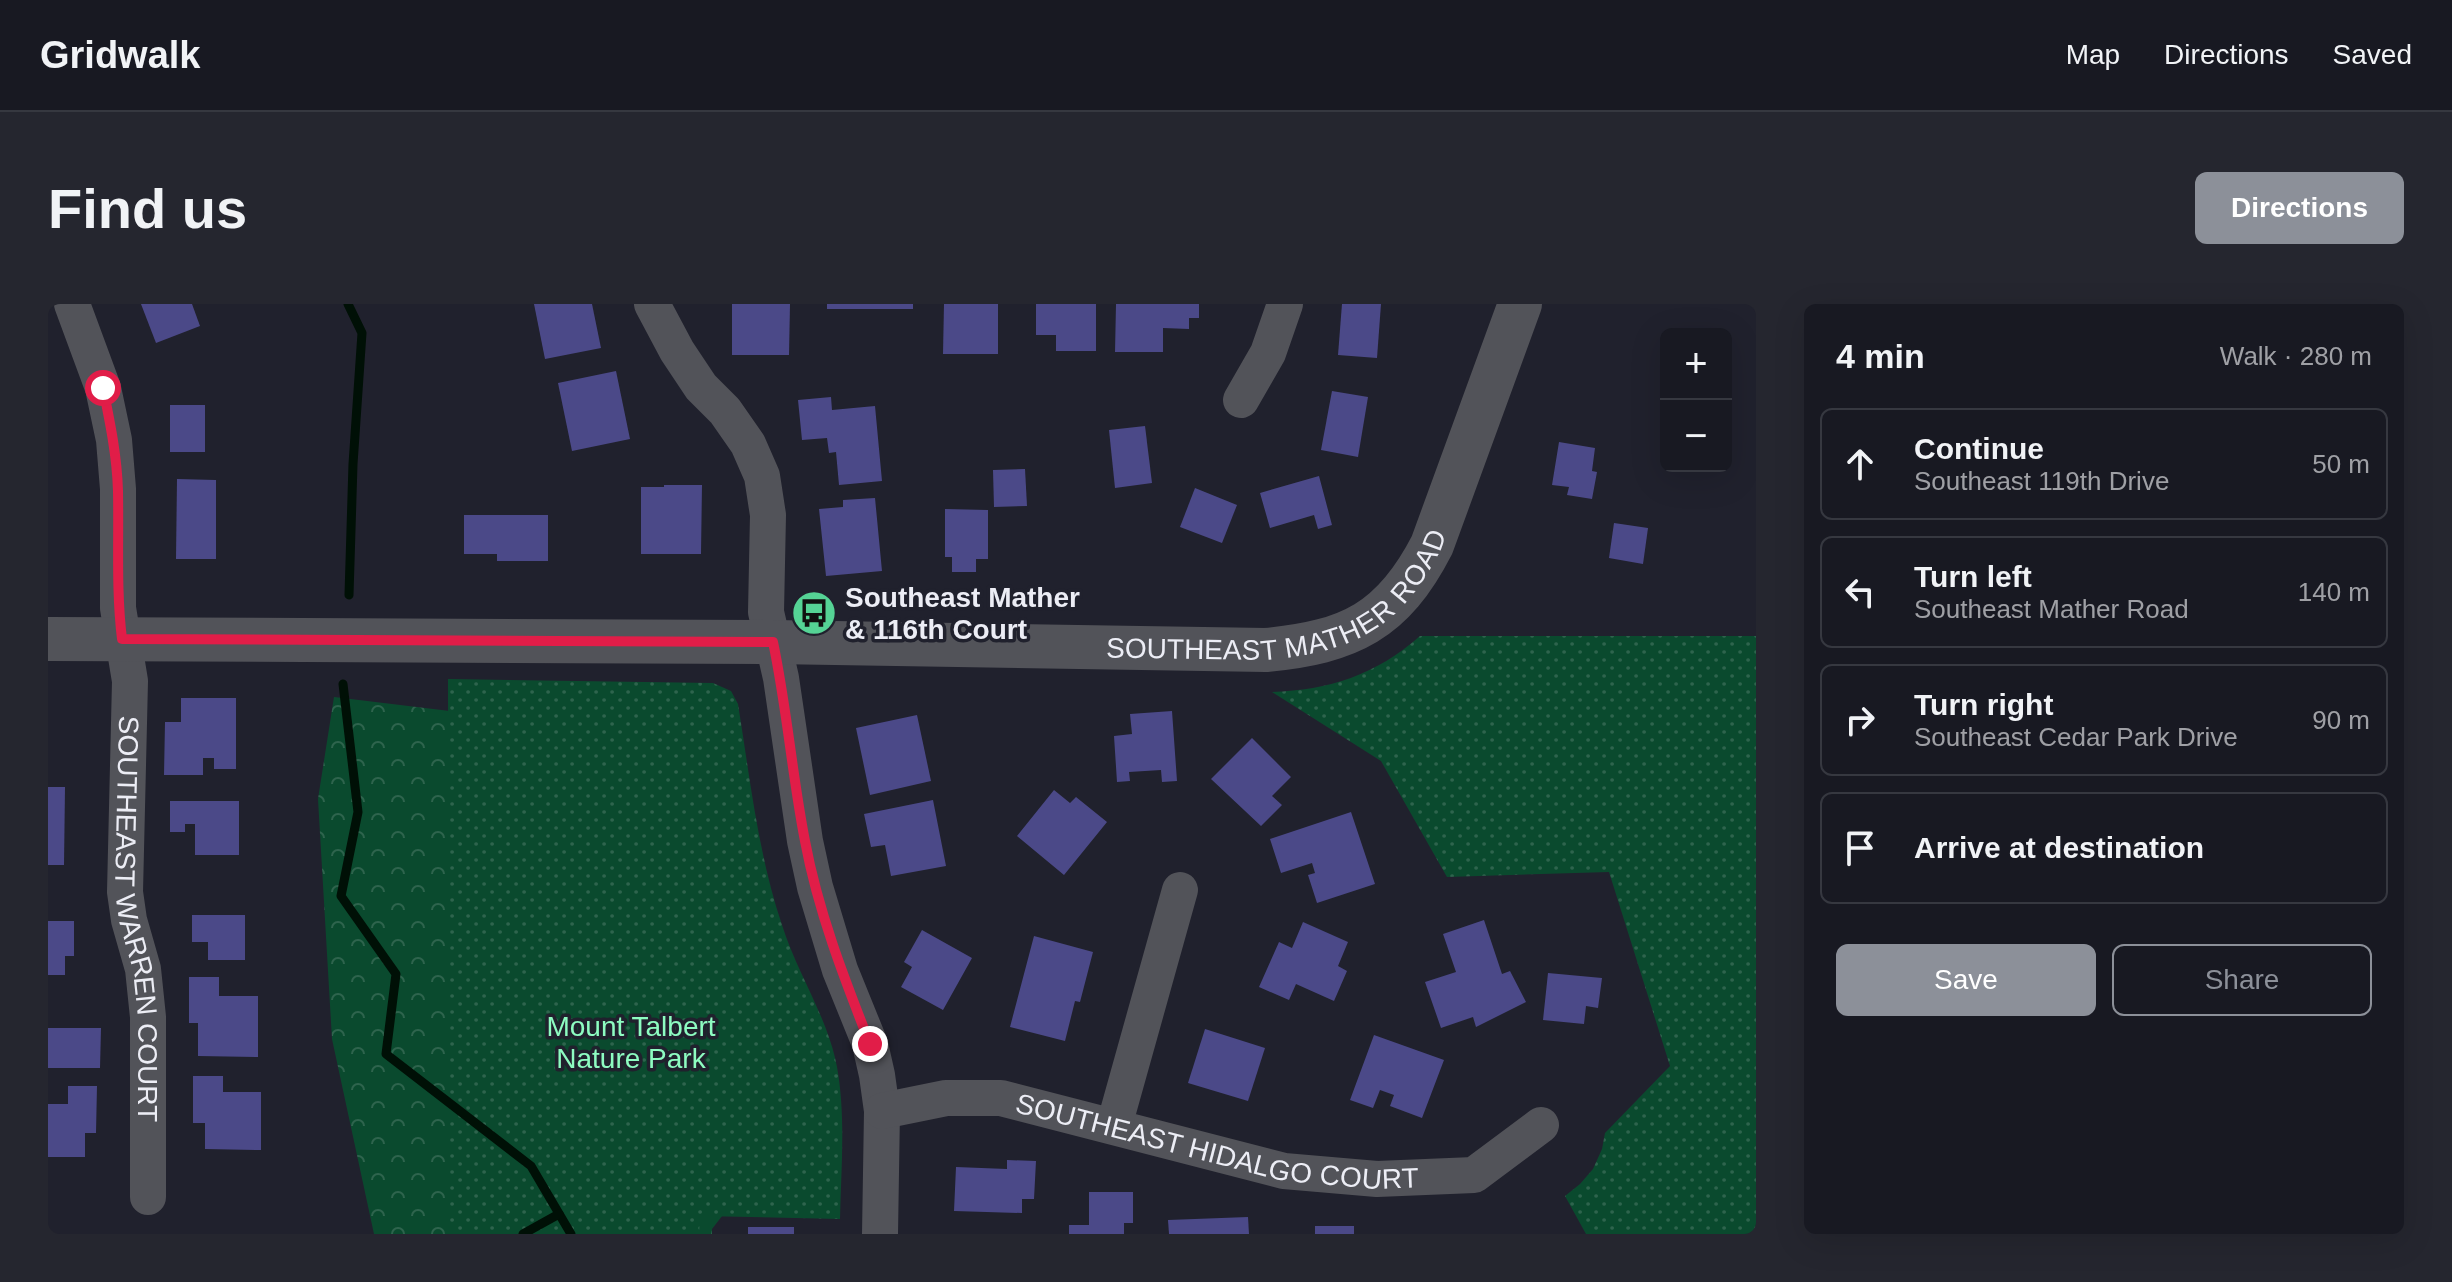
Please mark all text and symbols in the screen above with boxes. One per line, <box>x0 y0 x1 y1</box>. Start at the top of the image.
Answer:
text: Gridwalk <box>40 34 201 76</box>
text: Map <box>2066 39 2120 70</box>
text: Directions <box>2164 39 2289 70</box>
text: Saved <box>2333 39 2412 70</box>
button: Directions <box>2195 172 2404 244</box>
text: Find us <box>48 177 247 240</box>
map controls <box>1660 328 1732 472</box>
button: + <box>1660 328 1732 400</box>
text: 4 min <box>1836 337 1925 375</box>
text: Walk · 280 m <box>2220 341 2372 371</box>
route start <box>85 370 121 406</box>
button: − <box>1660 400 1732 472</box>
text: Continue <box>1914 432 2044 465</box>
icon: ahead <box>1838 442 1882 486</box>
text: 50 m <box>2312 449 2370 479</box>
text: Southeast 119th Drive <box>1914 466 2169 496</box>
street label: SOUTHEAST MATHER ROAD <box>1106 525 1452 666</box>
text: Turn left <box>1914 560 2032 593</box>
icon: left <box>1838 570 1882 614</box>
text: 140 m <box>2298 577 2370 607</box>
place label: Southeast Mather & 116th Court <box>845 582 1080 645</box>
bus stop icon: Southeast Mather & 116th Court <box>790 589 838 637</box>
text: Southeast Mather Road <box>1914 594 2189 624</box>
text: Turn right <box>1914 688 2053 721</box>
icon: right <box>1838 698 1882 742</box>
text: 90 m <box>2312 705 2370 735</box>
street label: SOUTHEAST WARREN COURT <box>109 715 163 1122</box>
text: Southeast Cedar Park Drive <box>1914 722 2238 752</box>
icon: arrive <box>1838 826 1882 870</box>
text: Arrive at destination <box>1914 831 2204 864</box>
button: Save <box>1836 944 2096 1016</box>
button: Share <box>2112 944 2372 1016</box>
park label: Mount Talbert Nature Park <box>546 1011 716 1074</box>
route end <box>852 1026 888 1062</box>
street label: SOUTHEAST HIDALGO COURT <box>1012 1087 1419 1195</box>

